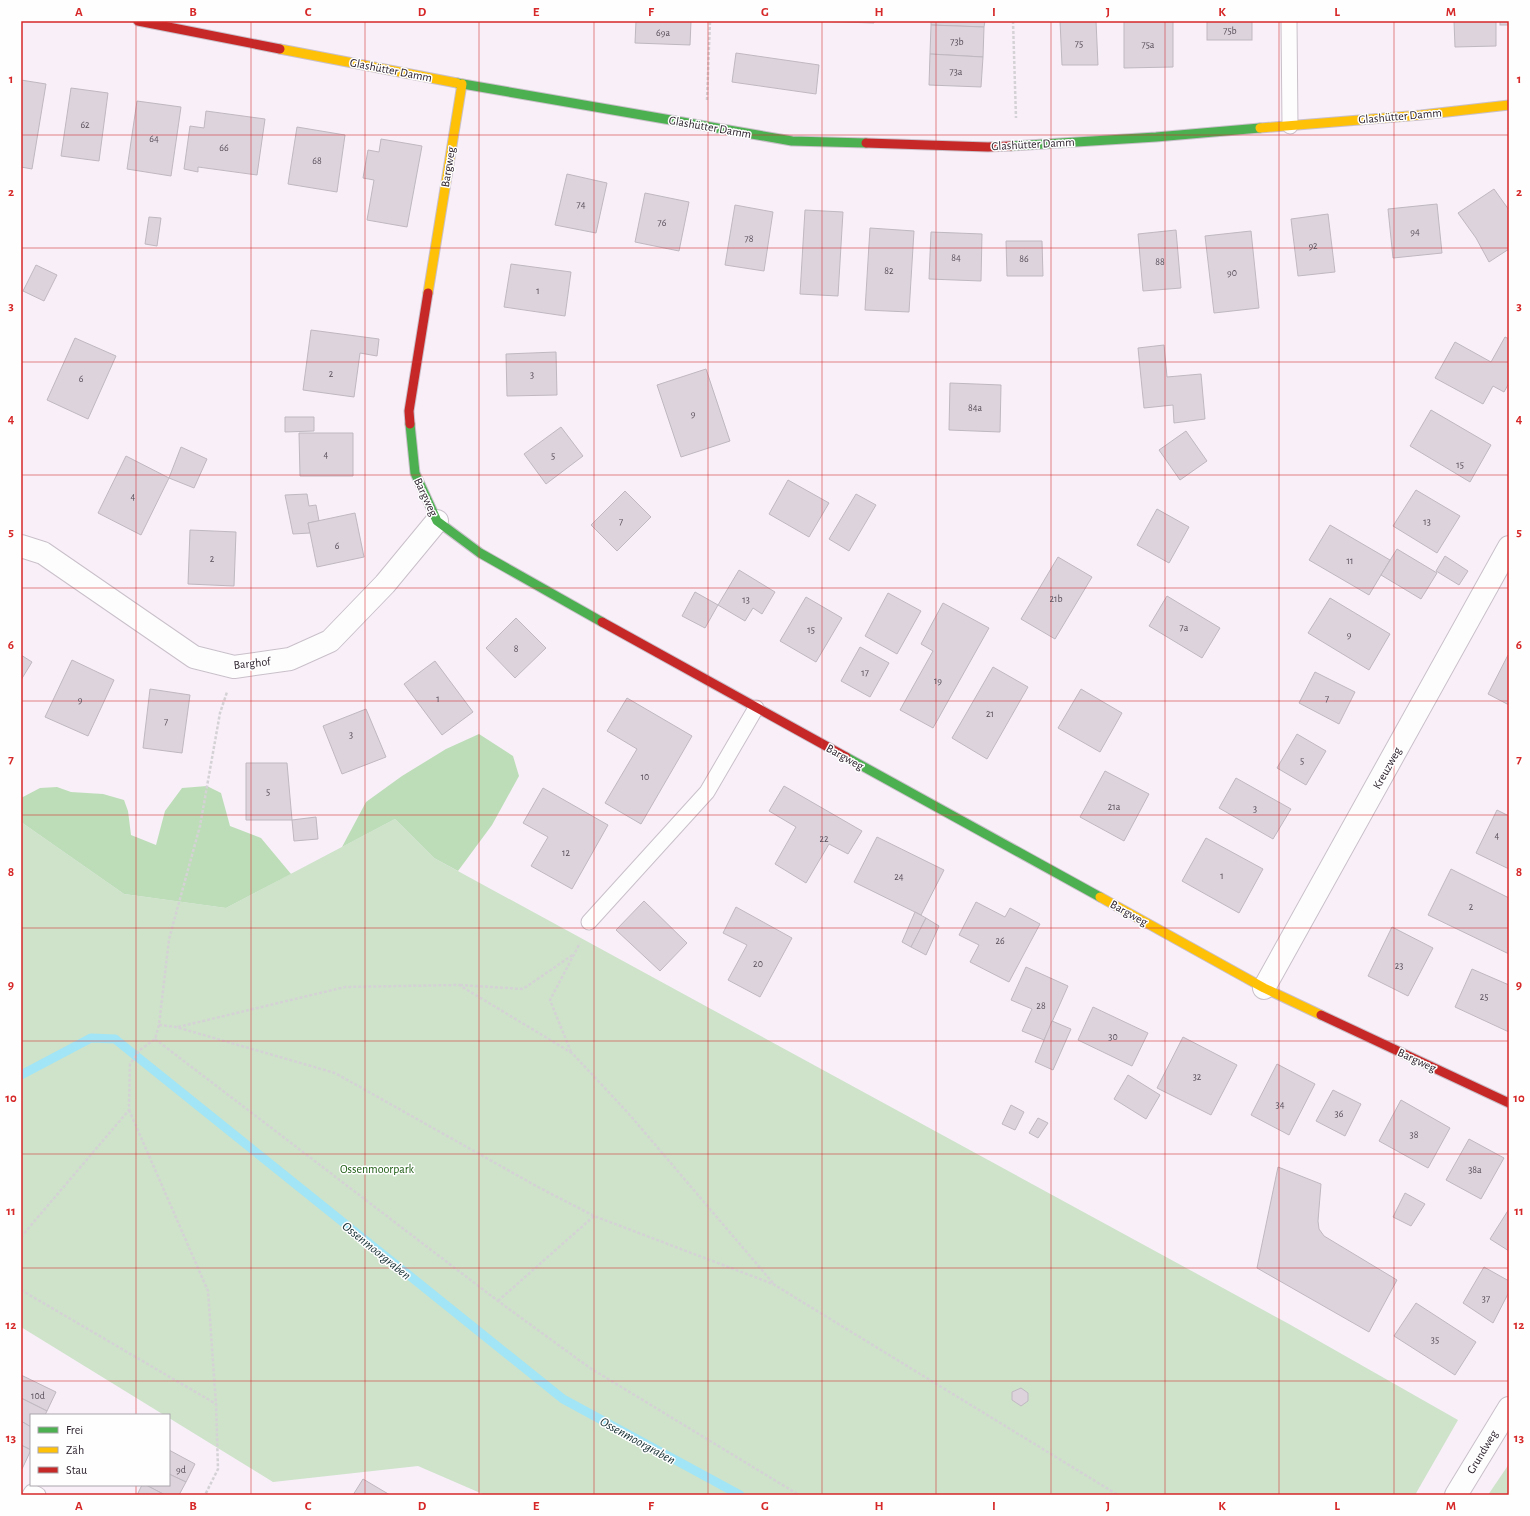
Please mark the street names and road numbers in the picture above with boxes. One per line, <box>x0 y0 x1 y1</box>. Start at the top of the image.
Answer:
street label: Glashütter Damm <box>349 56 433 84</box>
street label: Glashütter Damm <box>1358 106 1442 126</box>
street label: Glashütter Damm <box>668 114 752 140</box>
street label: Glashütter Damm <box>991 136 1075 152</box>
street label: Bargweg <box>439 146 457 188</box>
street label: Bargweg <box>412 476 440 518</box>
street label: Barghof <box>233 655 272 671</box>
street label: Bargweg <box>824 742 866 772</box>
street label: Kreuzweg <box>1371 745 1403 791</box>
street label: Bargweg <box>1108 898 1150 928</box>
street label: Bargweg <box>1396 1046 1438 1074</box>
street label: Grundweg <box>1464 1428 1500 1476</box>

